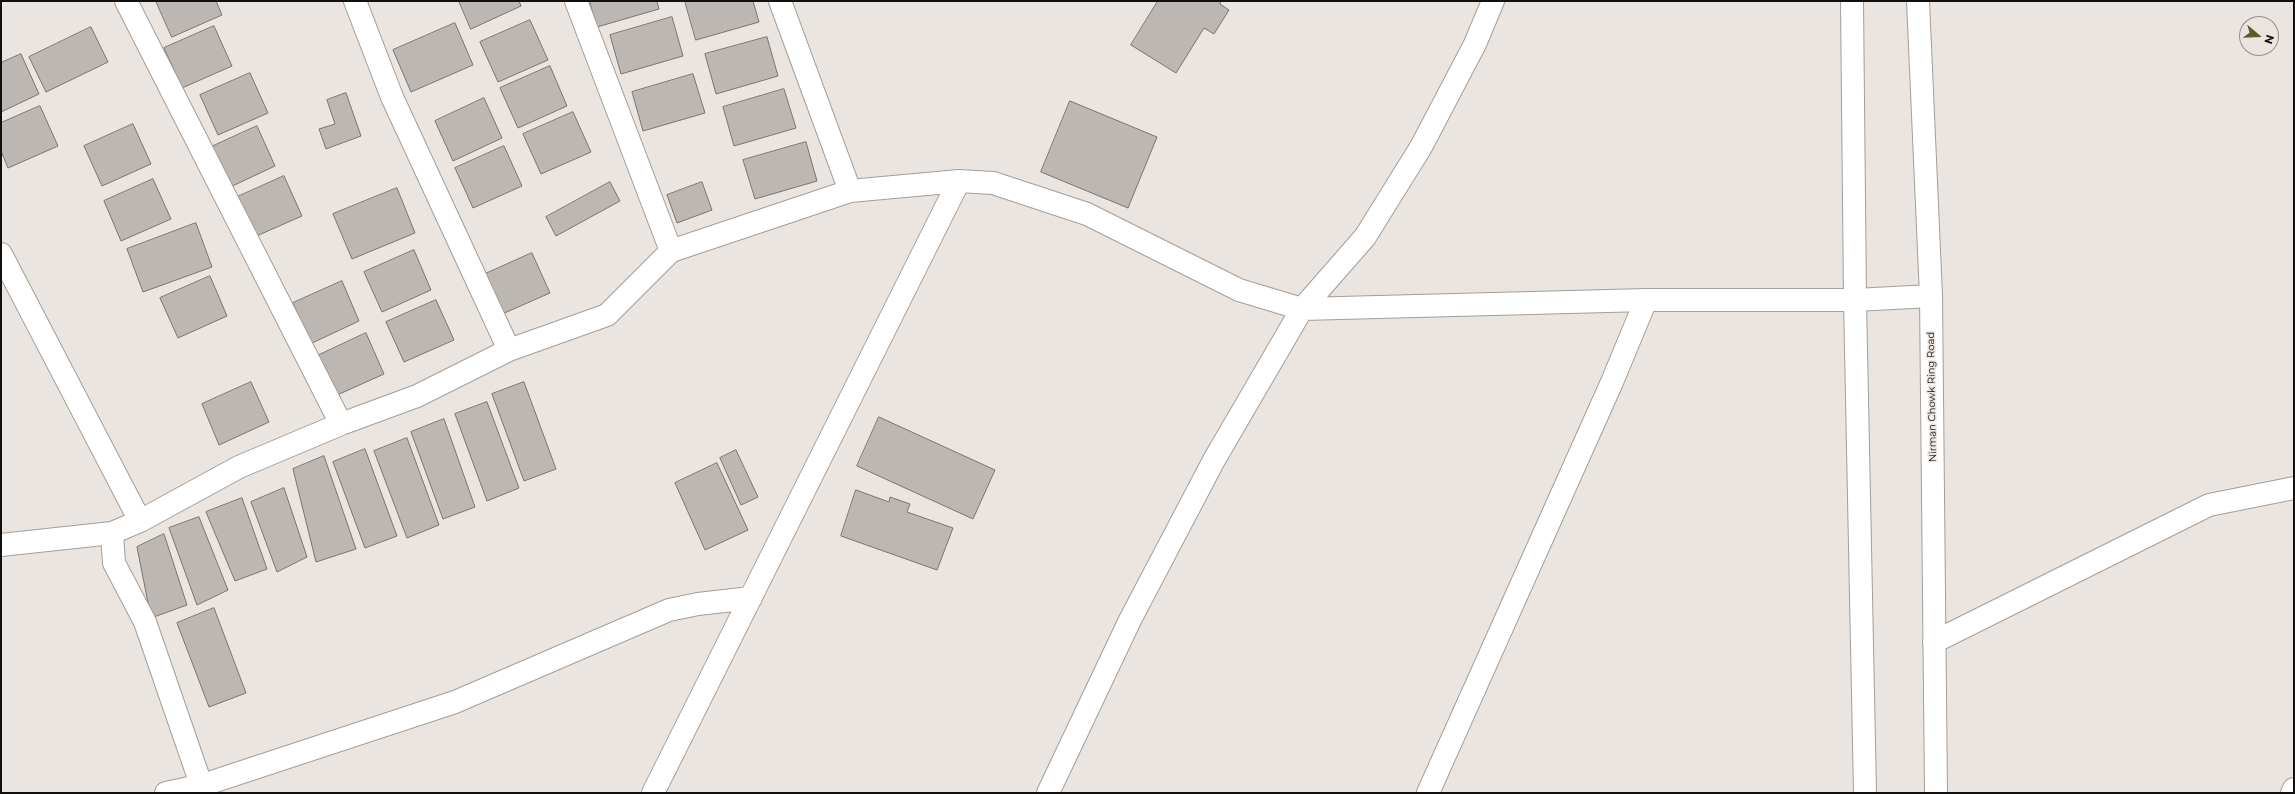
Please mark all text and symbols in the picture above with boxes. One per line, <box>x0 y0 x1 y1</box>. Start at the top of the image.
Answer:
north arrow <box>2239 16 2279 56</box>
text: N <box>2261 33 2277 46</box>
street label: Nirman Chowk Ring Road <box>1925 332 1939 462</box>

